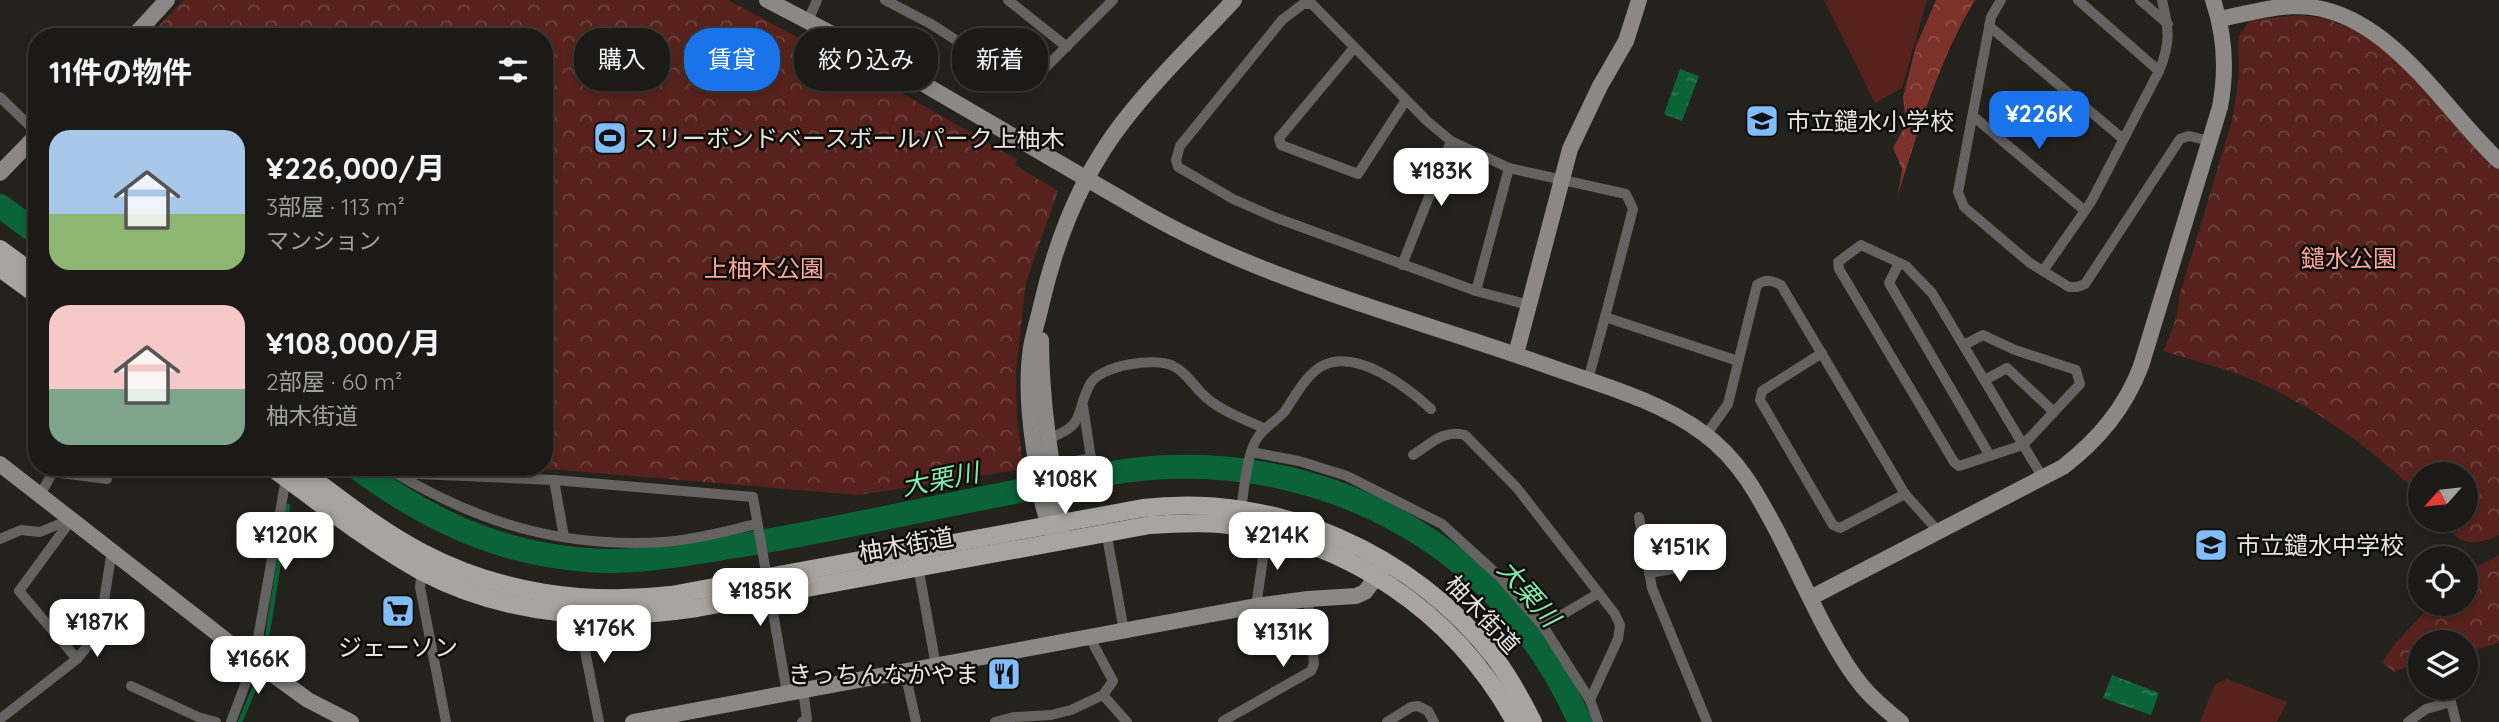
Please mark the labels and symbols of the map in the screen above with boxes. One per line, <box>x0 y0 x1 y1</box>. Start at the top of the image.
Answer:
pin: ¥226K <box>1990 92 2088 151</box>
school or university icon: 市立鑓水小学校 <box>1743 102 1781 140</box>
place label: 市立鑓水小学校 <box>1786 106 1954 136</box>
sports icon: スリーボンドベースボールパーク上柚木 <box>591 119 629 157</box>
place label: スリーボンドベースボールパーク上柚木 <box>634 123 1065 153</box>
pin: ¥183K <box>1392 148 1490 208</box>
park label: 鑓水公園 <box>2301 243 2397 273</box>
park label: 上柚木公園 <box>704 253 824 283</box>
water label: 大栗川 <box>899 455 984 503</box>
pin: ¥108K <box>1016 456 1114 516</box>
north arrow <box>2408 462 2478 532</box>
pin: ¥120K <box>236 512 334 572</box>
pin: ¥214K <box>1228 512 1326 572</box>
street label: 柚木街道 <box>856 521 956 567</box>
pin: ¥151K <box>1631 524 1729 584</box>
school or university icon: 市立鑓水中学校 <box>2192 526 2230 564</box>
place label: 市立鑓水中学校 <box>2236 530 2404 560</box>
water label: 大栗川 <box>1491 553 1569 636</box>
pin: ¥185K <box>711 568 809 628</box>
street label: 柚木街道 <box>1439 569 1527 659</box>
supermarket icon: ジェーソン <box>379 592 417 630</box>
pin: ¥187K <box>48 600 146 659</box>
pin: ¥176K <box>555 606 653 665</box>
pin: ¥131K <box>1234 610 1332 669</box>
place label: ジェーソン <box>338 632 458 662</box>
pin: ¥166K <box>209 636 307 696</box>
restaurant icon: きっちんなかやま <box>985 655 1023 693</box>
place label: きっちんなかやま <box>788 659 979 689</box>

